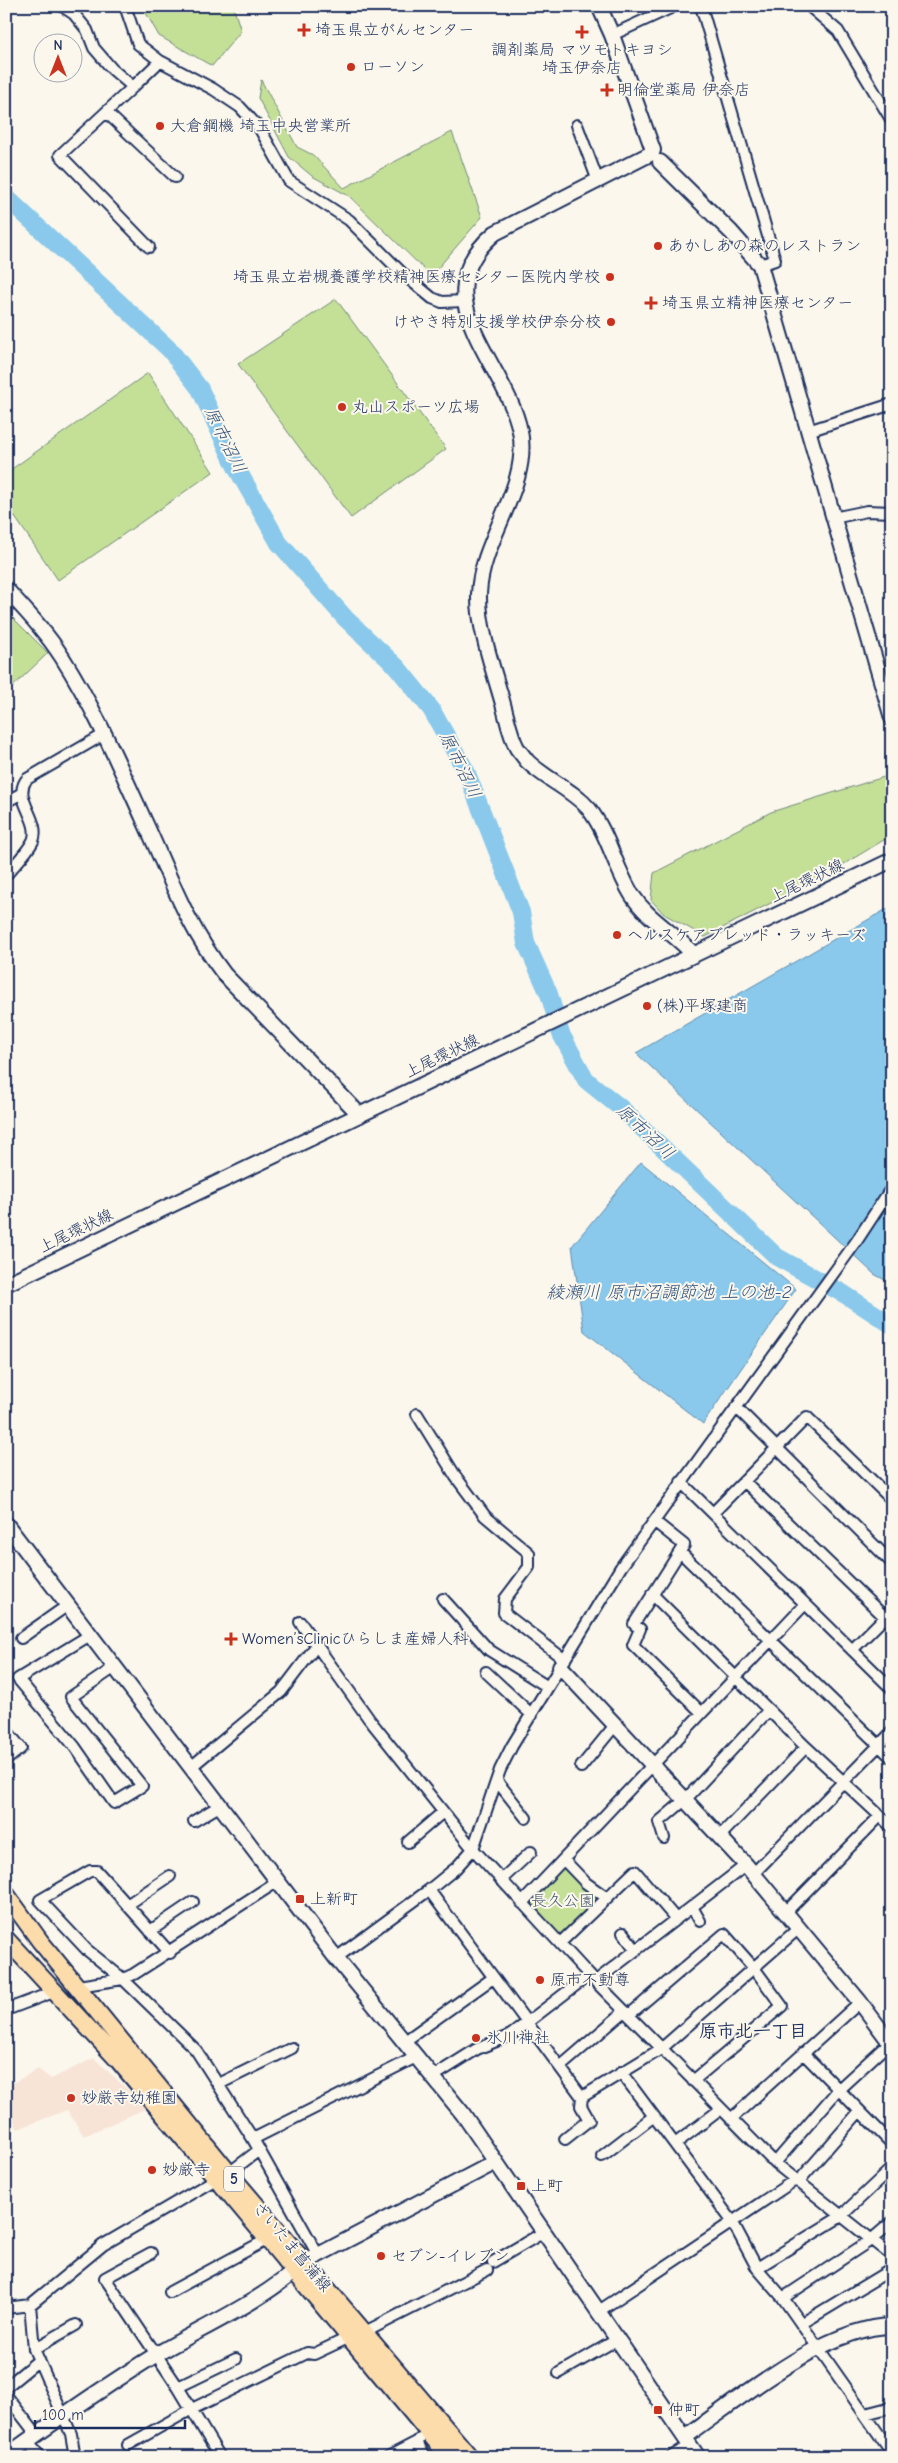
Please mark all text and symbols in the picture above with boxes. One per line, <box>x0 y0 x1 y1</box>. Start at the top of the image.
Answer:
place label: 埼玉県立がんセンター <box>315 21 474 39</box>
marker: 埼玉県立がんセンター <box>297 23 311 37</box>
marker: 調剤薬局 マツモトキヨシ 埼玉伊奈店 <box>576 26 588 38</box>
north arrow <box>32 32 82 82</box>
text: N <box>53 37 63 54</box>
place label: 調剤薬局 マツモトキヨシ 埼玉伊奈店 <box>491 41 673 77</box>
place label: ローソン <box>361 58 425 76</box>
marker: ローソン <box>345 61 357 73</box>
place label: 明倫堂薬局 伊奈店 <box>617 81 750 99</box>
marker: 明倫堂薬局 伊奈店 <box>601 84 613 96</box>
place label: 大倉鋼機 埼玉中央営業所 <box>170 117 351 135</box>
marker: 大倉鋼機 埼玉中央営業所 <box>154 120 166 132</box>
place label: あかしあの森のレストラン <box>668 237 861 255</box>
marker: あかしあの森のレストラン <box>652 240 664 252</box>
place label: 埼玉県立岩槻養護学校精神医療センター医院内学校 <box>233 268 600 286</box>
marker: 埼玉県立岩槻養護学校精神医療センター医院内学校 <box>604 271 616 283</box>
place label: 埼玉県立精神医療センター <box>662 294 853 312</box>
marker: 埼玉県立精神医療センター <box>644 296 658 310</box>
place label: けやき特別支援学校伊奈分校 <box>393 313 601 331</box>
marker: けやき特別支援学校伊奈分校 <box>605 316 617 328</box>
place label: 丸山スポーツ広場 <box>352 398 480 416</box>
marker: 丸山スポーツ広場 <box>336 401 348 413</box>
water label: 原市沼川 <box>200 403 250 477</box>
water label: 原市沼川 <box>435 728 485 802</box>
street label: 上尾環状線 <box>767 855 847 907</box>
place label: ヘルスケアブレッド・ラッキーズ <box>627 926 866 944</box>
marker: ヘルスケアブレッド・ラッキーズ <box>611 929 623 941</box>
place label: (株)平塚建商 <box>657 997 748 1015</box>
marker: (株)平塚建商 <box>641 1000 653 1012</box>
street label: 上尾環状線 <box>402 1030 482 1082</box>
water label: 原市沼川 <box>612 1100 678 1164</box>
street label: 上尾環状線 <box>36 1205 116 1257</box>
water label: 綾瀬川 原市沼調節池 上の池-2 <box>547 1282 792 1303</box>
place label: Women’sClinicひらしま産婦人科 <box>242 1630 469 1648</box>
marker: Women’sClinicひらしま産婦人科 <box>224 1632 238 1646</box>
place label: 上新町 <box>310 1890 358 1908</box>
park label: 長久公園 <box>531 1892 595 1910</box>
marker: 上新町 <box>294 1893 306 1905</box>
place label: 原市不動尊 <box>550 1971 630 1989</box>
marker: 原市不動尊 <box>534 1974 546 1986</box>
district label: 原市北一丁目 <box>699 2021 807 2042</box>
place label: 氷川神社 <box>486 2029 550 2047</box>
marker: 氷川神社 <box>470 2032 482 2044</box>
place label: 妙厳寺幼稚園 <box>81 2089 177 2107</box>
marker: 妙厳寺幼稚園 <box>65 2092 77 2104</box>
place label: 妙厳寺 <box>162 2161 210 2179</box>
marker: 妙厳寺 <box>146 2164 158 2176</box>
road number: 5 <box>224 2166 244 2192</box>
place label: 上町 <box>531 2177 563 2195</box>
marker: 上町 <box>515 2180 527 2192</box>
street label: さいたま菖蒲線 <box>249 2199 335 2295</box>
place label: セブン-イレブン <box>391 2247 509 2265</box>
marker: セブン-イレブン <box>375 2250 387 2262</box>
scale bar <box>35 2398 185 2430</box>
place label: 仲町 <box>668 2401 700 2419</box>
marker: 仲町 <box>652 2404 664 2416</box>
text: 100 m <box>42 2406 84 2424</box>

